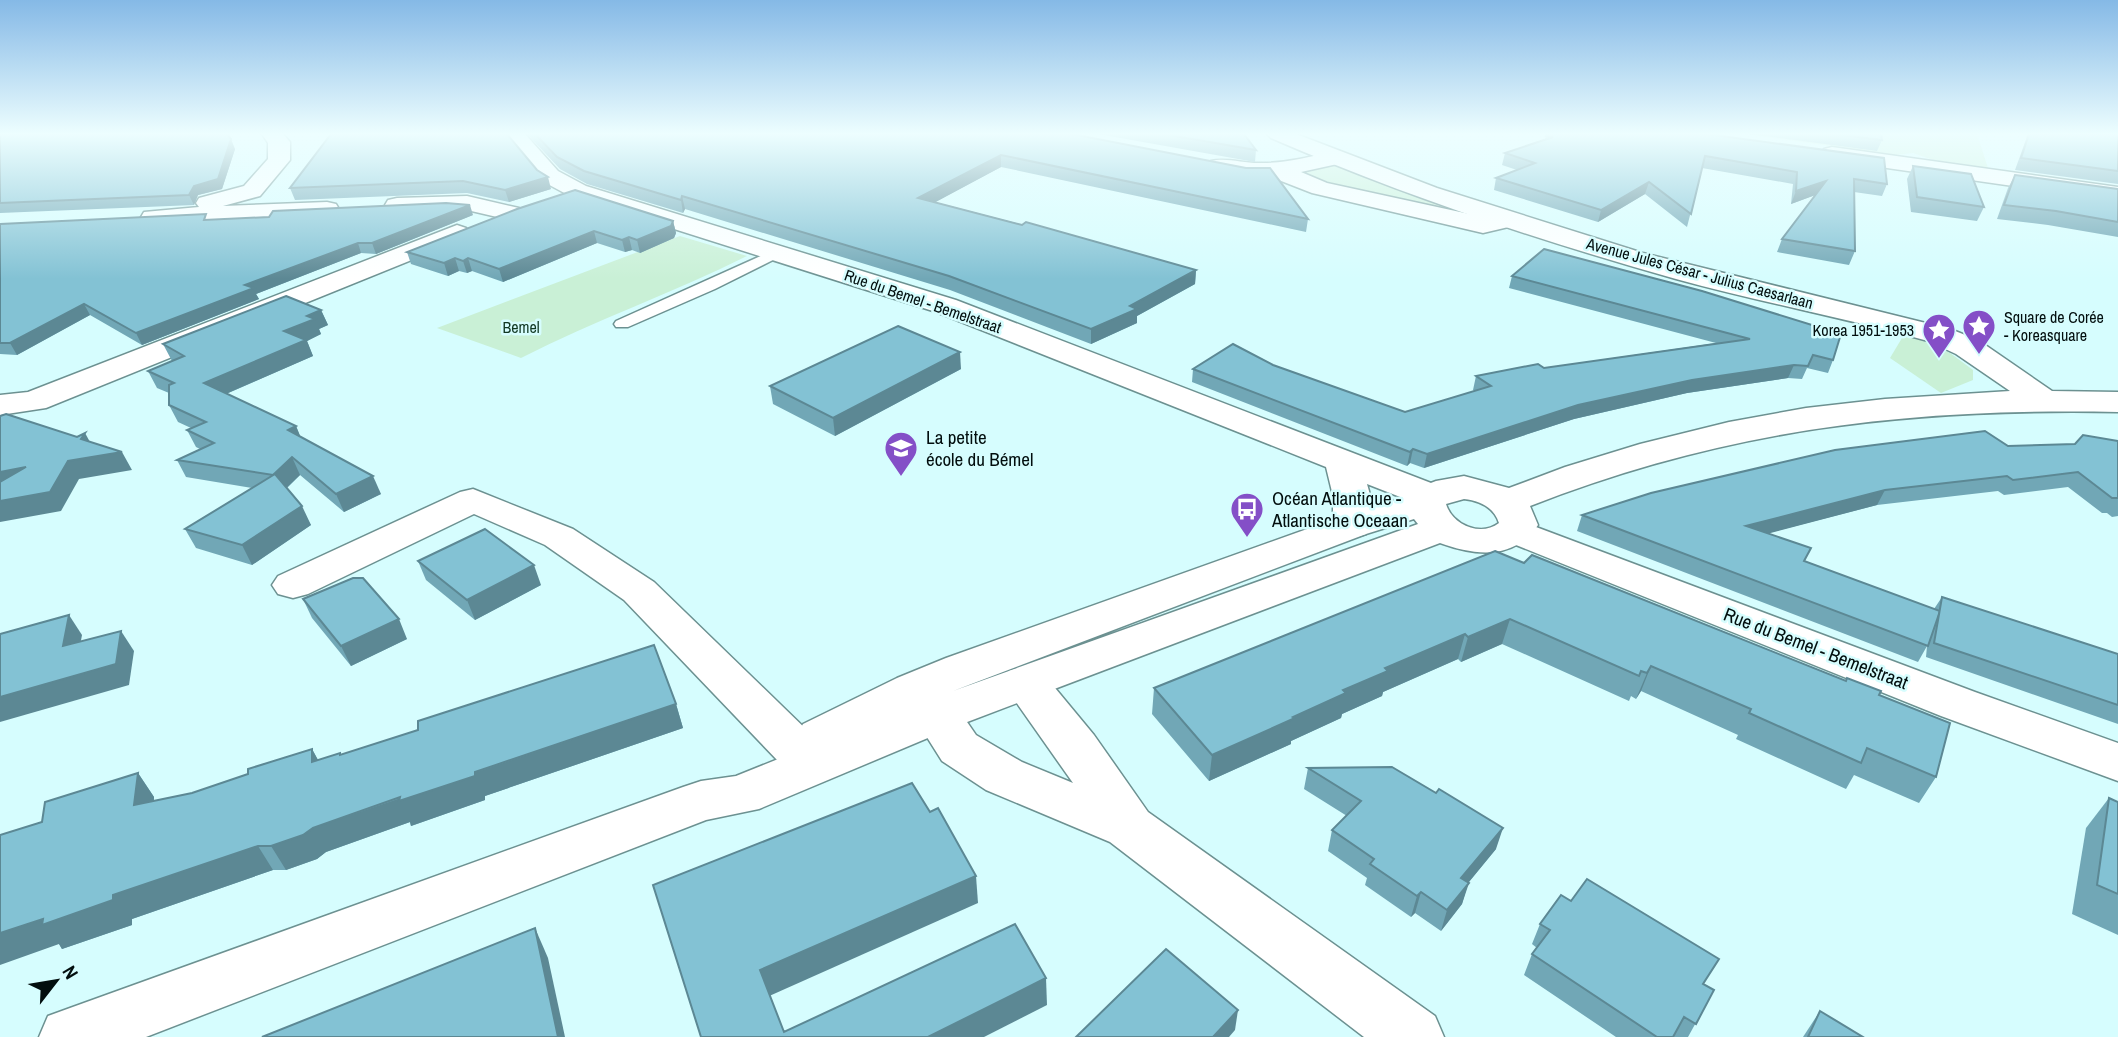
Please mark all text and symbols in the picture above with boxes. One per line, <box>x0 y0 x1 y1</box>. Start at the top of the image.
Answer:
street label: Avenue Jules César - Julius Caesarlaan <box>1583 232 1816 314</box>
street label: Rue du Bemel - Bemelstraat <box>842 264 1005 338</box>
place label: Square de Corée - Koreasquare <box>2004 306 2104 346</box>
place icon: Square de Corée - Koreasquare <box>1960 307 1998 356</box>
place icon: Korea 1951-1953 <box>1920 311 1958 360</box>
park label: Bemel <box>502 316 540 338</box>
place label: Korea 1951-1953 <box>1813 319 1914 341</box>
place label: La petite école du Bémel <box>926 424 1033 472</box>
school or university icon: La petite école du Bémel <box>882 429 920 478</box>
place label: Océan Atlantique - Atlantische Oceaan <box>1271 485 1408 533</box>
bus stop icon: Océan Atlantique - Atlantische Oceaan <box>1228 490 1266 539</box>
street label: Rue du Bemel - Bemelstraat <box>1720 601 1913 695</box>
north arrow <box>21 946 91 1016</box>
text: N <box>57 961 85 984</box>

